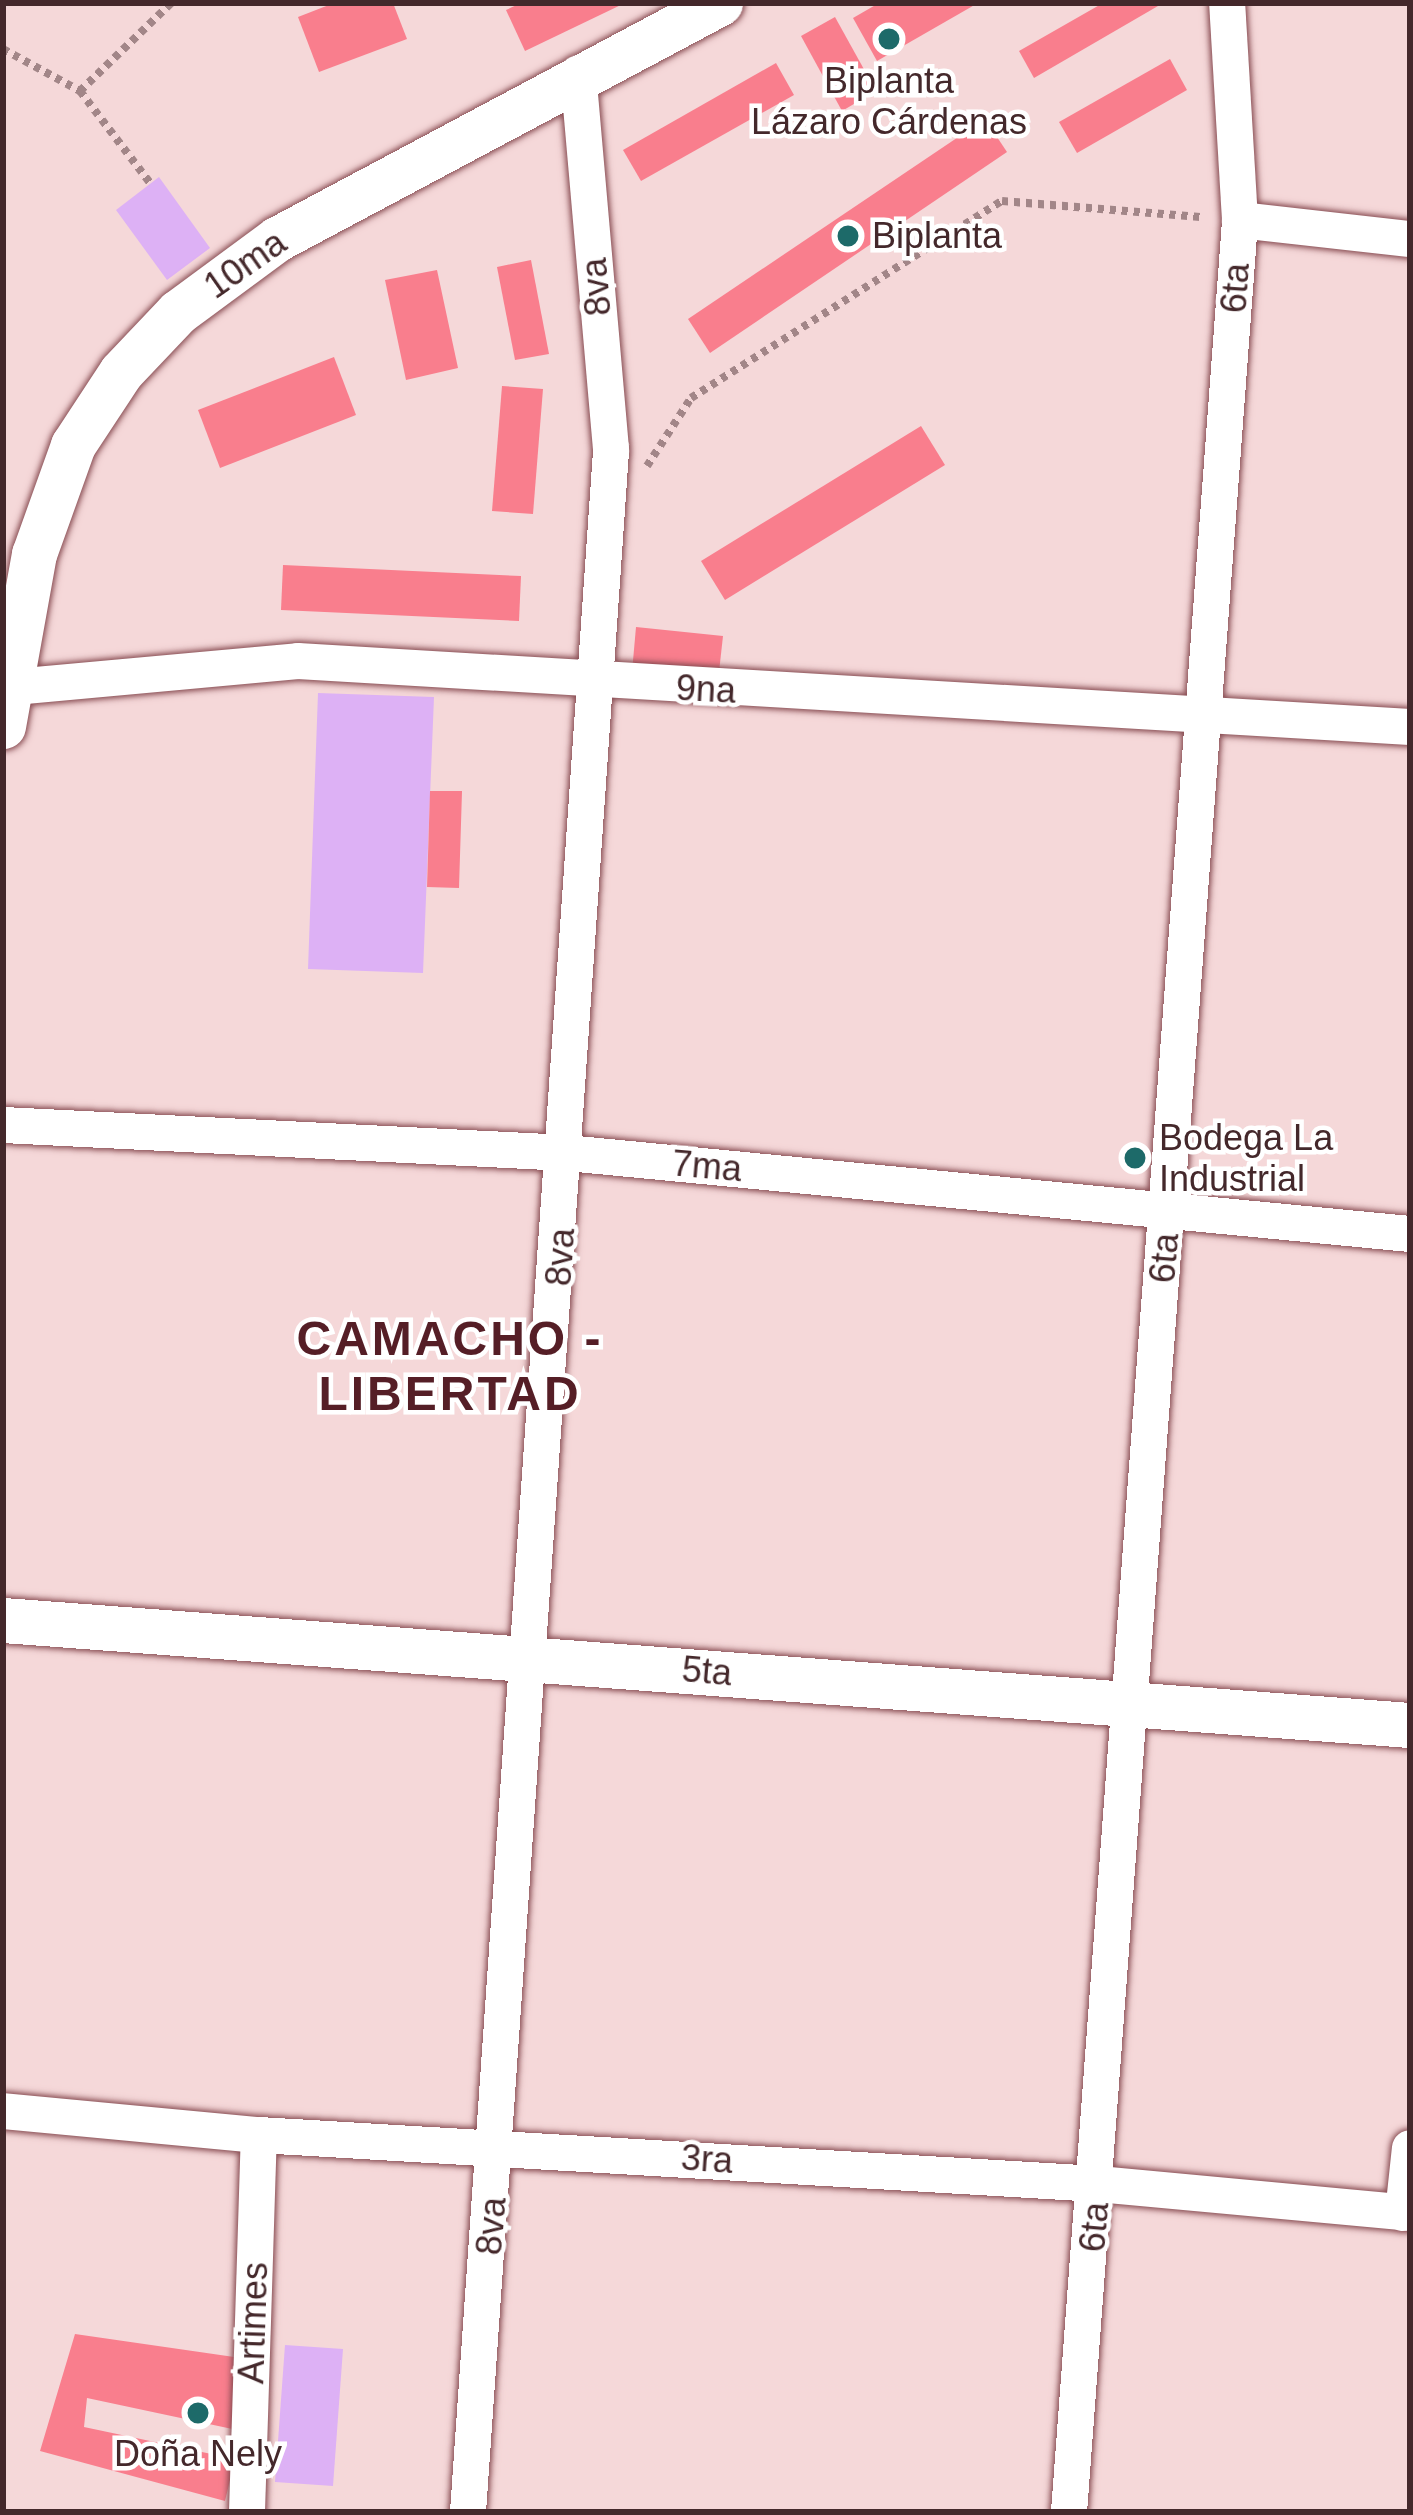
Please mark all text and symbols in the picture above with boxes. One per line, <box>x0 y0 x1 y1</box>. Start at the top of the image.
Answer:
marker: Biplanta Lázaro Cárdenas <box>876 26 902 52</box>
place label: Biplanta Lázaro Cárdenas <box>751 58 1027 143</box>
place label: Biplanta <box>872 214 1002 258</box>
street label: 10ma <box>196 220 294 308</box>
marker: Biplanta <box>835 223 861 249</box>
street label: 8va <box>572 256 620 318</box>
street label: 6ta <box>1212 262 1258 314</box>
street label: 9na <box>675 666 737 712</box>
place label: Bodega La Industrial <box>1159 1115 1333 1200</box>
street label: 7ma <box>670 1141 744 1191</box>
marker: Bodega La Industrial <box>1122 1145 1148 1171</box>
street label: 8va <box>536 1227 584 1287</box>
street label: 6ta <box>1140 1231 1188 1285</box>
district label: CAMACHO - LIBERTAD <box>297 1309 603 1422</box>
street label: 5ta <box>680 1647 734 1695</box>
street label: 3ra <box>680 2136 734 2182</box>
street label: 8va <box>467 2195 515 2257</box>
street label: 6ta <box>1070 2200 1118 2254</box>
street label: Artimes <box>229 2261 277 2385</box>
marker: Doña Nely <box>185 2400 211 2426</box>
place label: Doña Nely <box>114 2432 282 2476</box>

